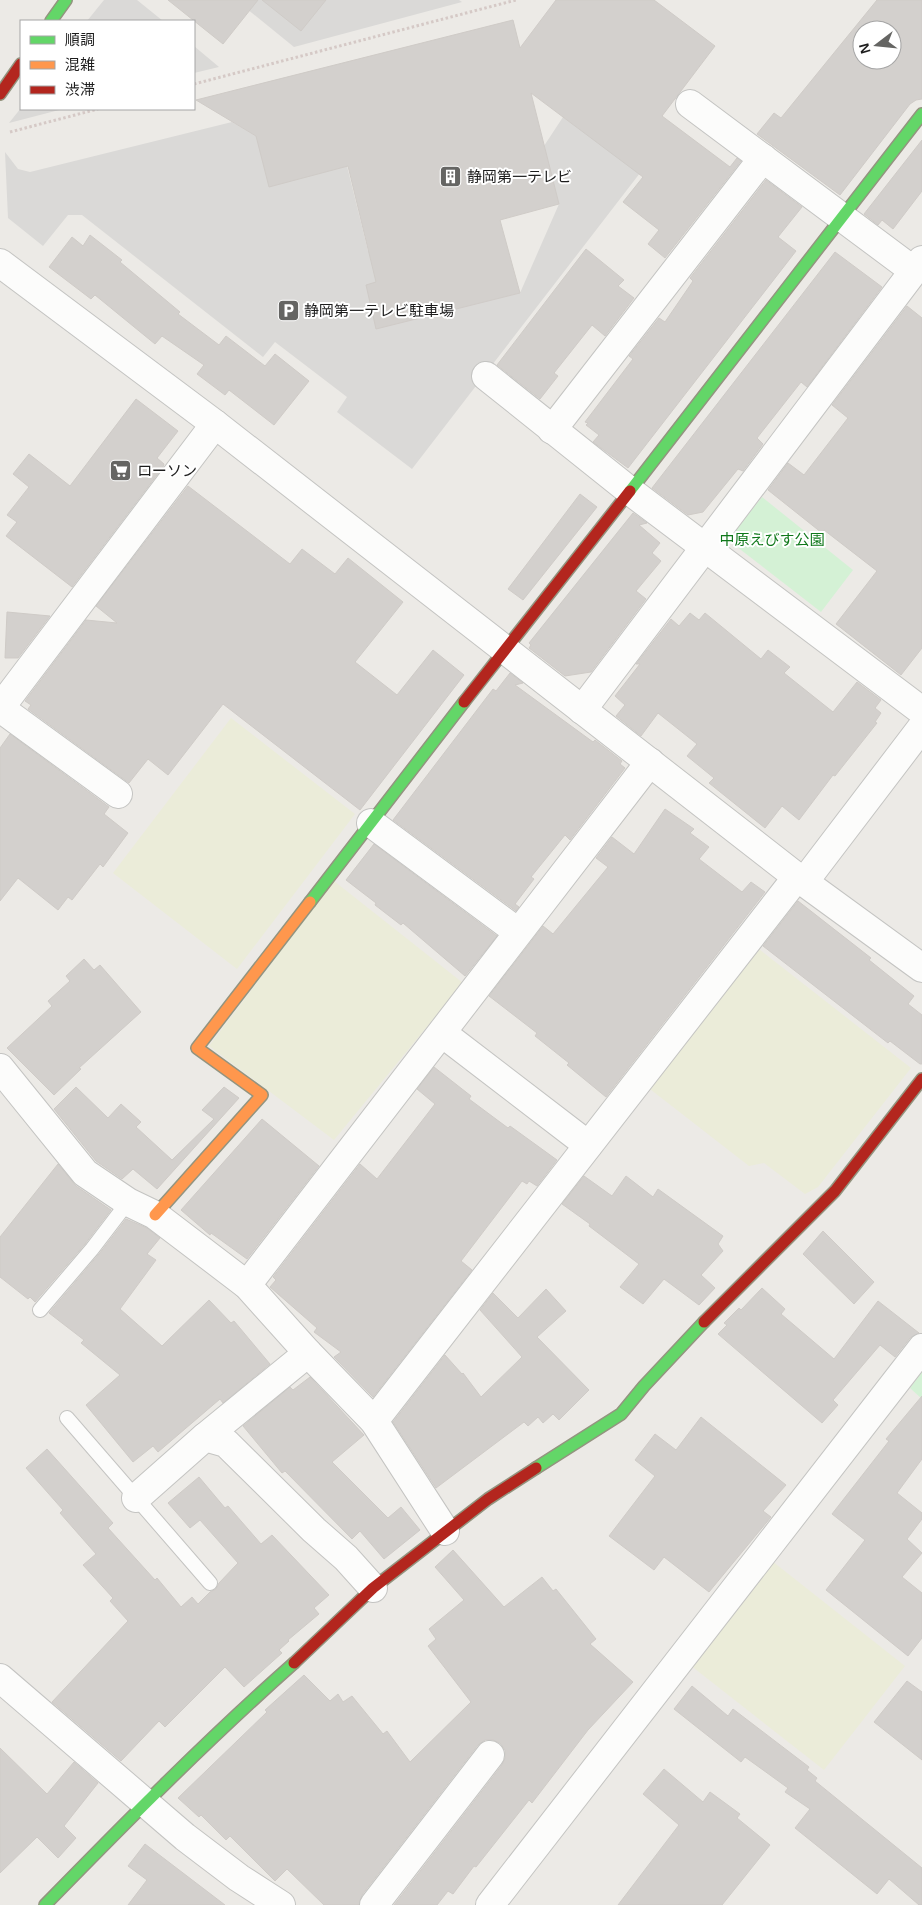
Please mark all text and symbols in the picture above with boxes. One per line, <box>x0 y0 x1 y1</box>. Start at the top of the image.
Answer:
legend <box>20 20 195 110</box>
north arrow <box>852 20 902 70</box>
text: 順調 <box>65 31 95 48</box>
text: N <box>855 42 874 56</box>
text: 混雑 <box>65 56 95 73</box>
text: 渋滞 <box>65 81 95 98</box>
building icon: 静岡第一テレビ <box>439 165 463 189</box>
place label: 静岡第一テレビ <box>467 168 572 185</box>
parking icon: 静岡第一テレビ駐車場 <box>276 299 300 323</box>
place label: 静岡第一テレビ駐車場 <box>304 302 454 319</box>
supermarket icon: ローソン <box>109 459 133 483</box>
place label: ローソン <box>137 462 197 479</box>
park label: 中原えびす公園 <box>719 531 825 548</box>

